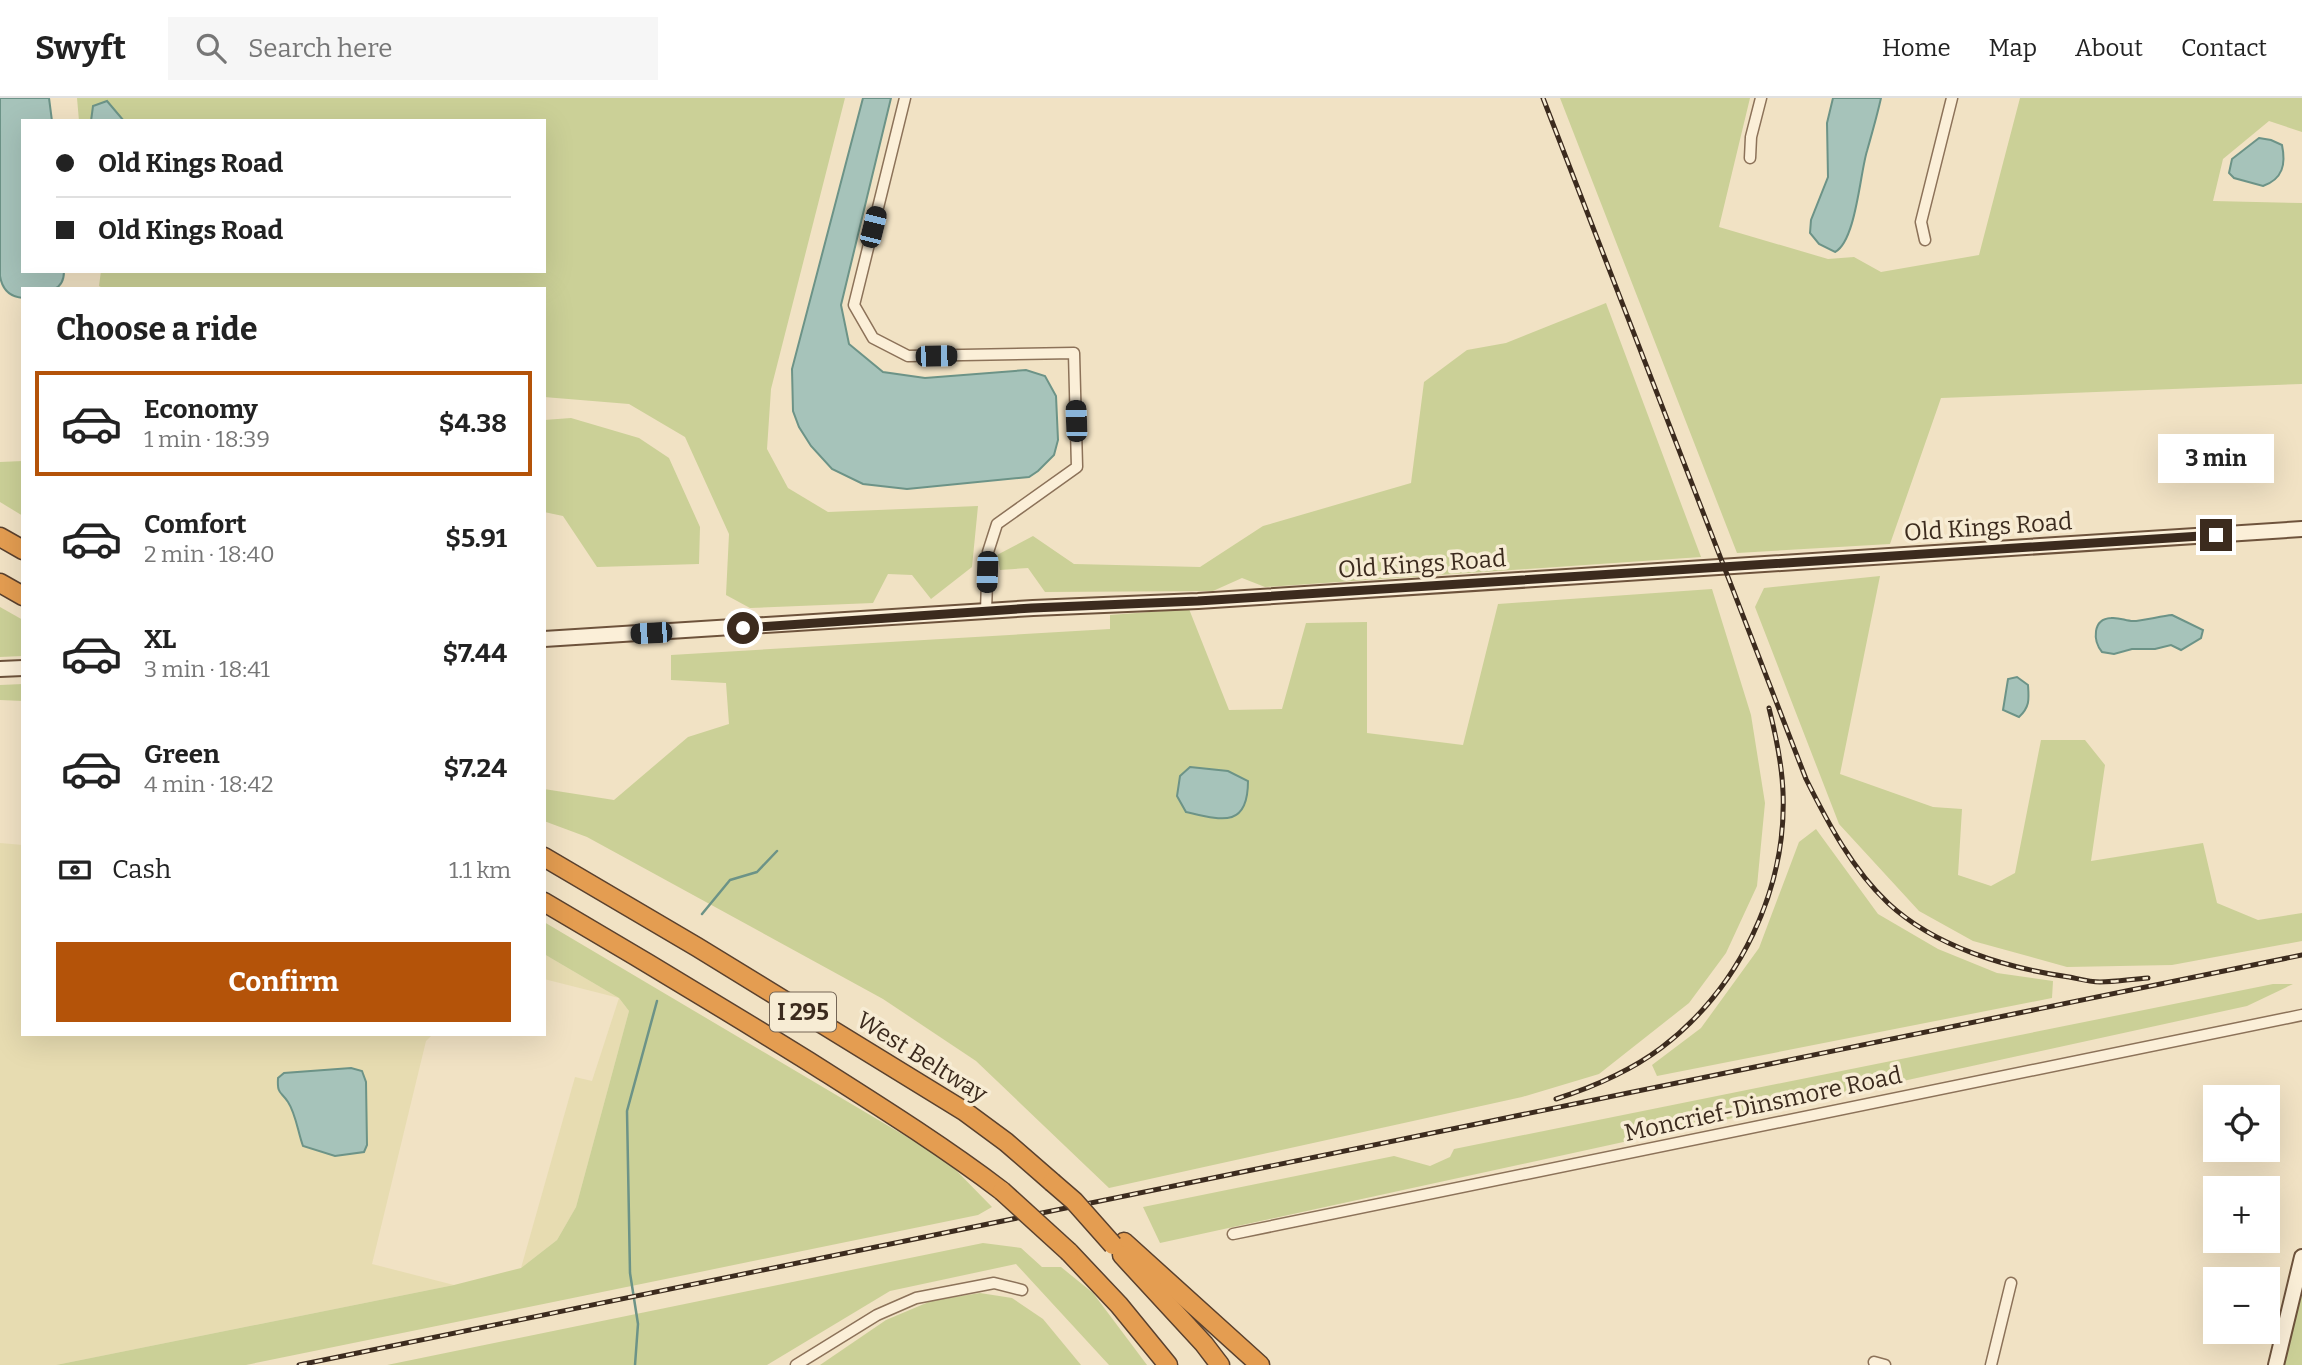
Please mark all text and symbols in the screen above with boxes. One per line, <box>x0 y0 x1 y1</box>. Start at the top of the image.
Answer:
search box <box>168 17 658 80</box>
text: Swyft <box>35 28 126 68</box>
icon: search <box>192 29 230 67</box>
text: Search here <box>248 33 392 64</box>
text: Home <box>1882 34 1951 62</box>
text: Map <box>1989 34 2037 62</box>
text: About <box>2075 34 2143 62</box>
text: Contact <box>2181 34 2267 62</box>
text: Old Kings Road <box>98 148 283 179</box>
car <box>858 204 889 250</box>
text: Old Kings Road <box>98 215 283 246</box>
text: Choose a ride <box>56 310 257 348</box>
car <box>915 345 958 367</box>
icon: car <box>60 392 123 455</box>
text: Economy <box>144 394 258 425</box>
car <box>1065 400 1088 442</box>
text: $4.38 <box>439 408 507 439</box>
text: 1 min · 18:39 <box>144 425 270 453</box>
callout: 3 min <box>2158 434 2274 482</box>
text: 3 min <box>2185 444 2247 472</box>
icon: car <box>60 507 123 570</box>
street label: Old Kings Road <box>1903 507 2073 547</box>
text: Comfort <box>144 509 247 540</box>
route end <box>2200 519 2232 551</box>
text: $5.91 <box>445 523 507 554</box>
text: 2 min · 18:40 <box>144 540 275 568</box>
street label: Old Kings Road <box>1337 544 1507 584</box>
car <box>976 551 999 593</box>
route start <box>727 612 759 644</box>
car <box>630 621 673 645</box>
icon: car <box>60 622 123 685</box>
text: XL <box>144 624 176 655</box>
text: $7.44 <box>443 638 507 669</box>
text: 3 min · 18:41 <box>144 655 270 683</box>
icon: car <box>60 737 123 800</box>
text: Green <box>144 739 220 770</box>
text: $7.24 <box>443 753 507 784</box>
text: 4 min · 18:42 <box>144 770 273 798</box>
icon: cash <box>56 851 94 889</box>
text: Cash <box>112 854 171 885</box>
text: 1.1 km <box>449 856 511 884</box>
button: Confirm <box>56 942 511 1022</box>
road number: I 295 <box>770 992 836 1032</box>
street label: West Beltway <box>852 1006 993 1108</box>
street label: Moncrief-Dinsmore Road <box>1622 1061 1904 1147</box>
map controls <box>2203 1085 2280 1344</box>
button: locate <box>2203 1085 2280 1162</box>
button: + <box>2203 1176 2280 1253</box>
button: − <box>2203 1267 2280 1344</box>

